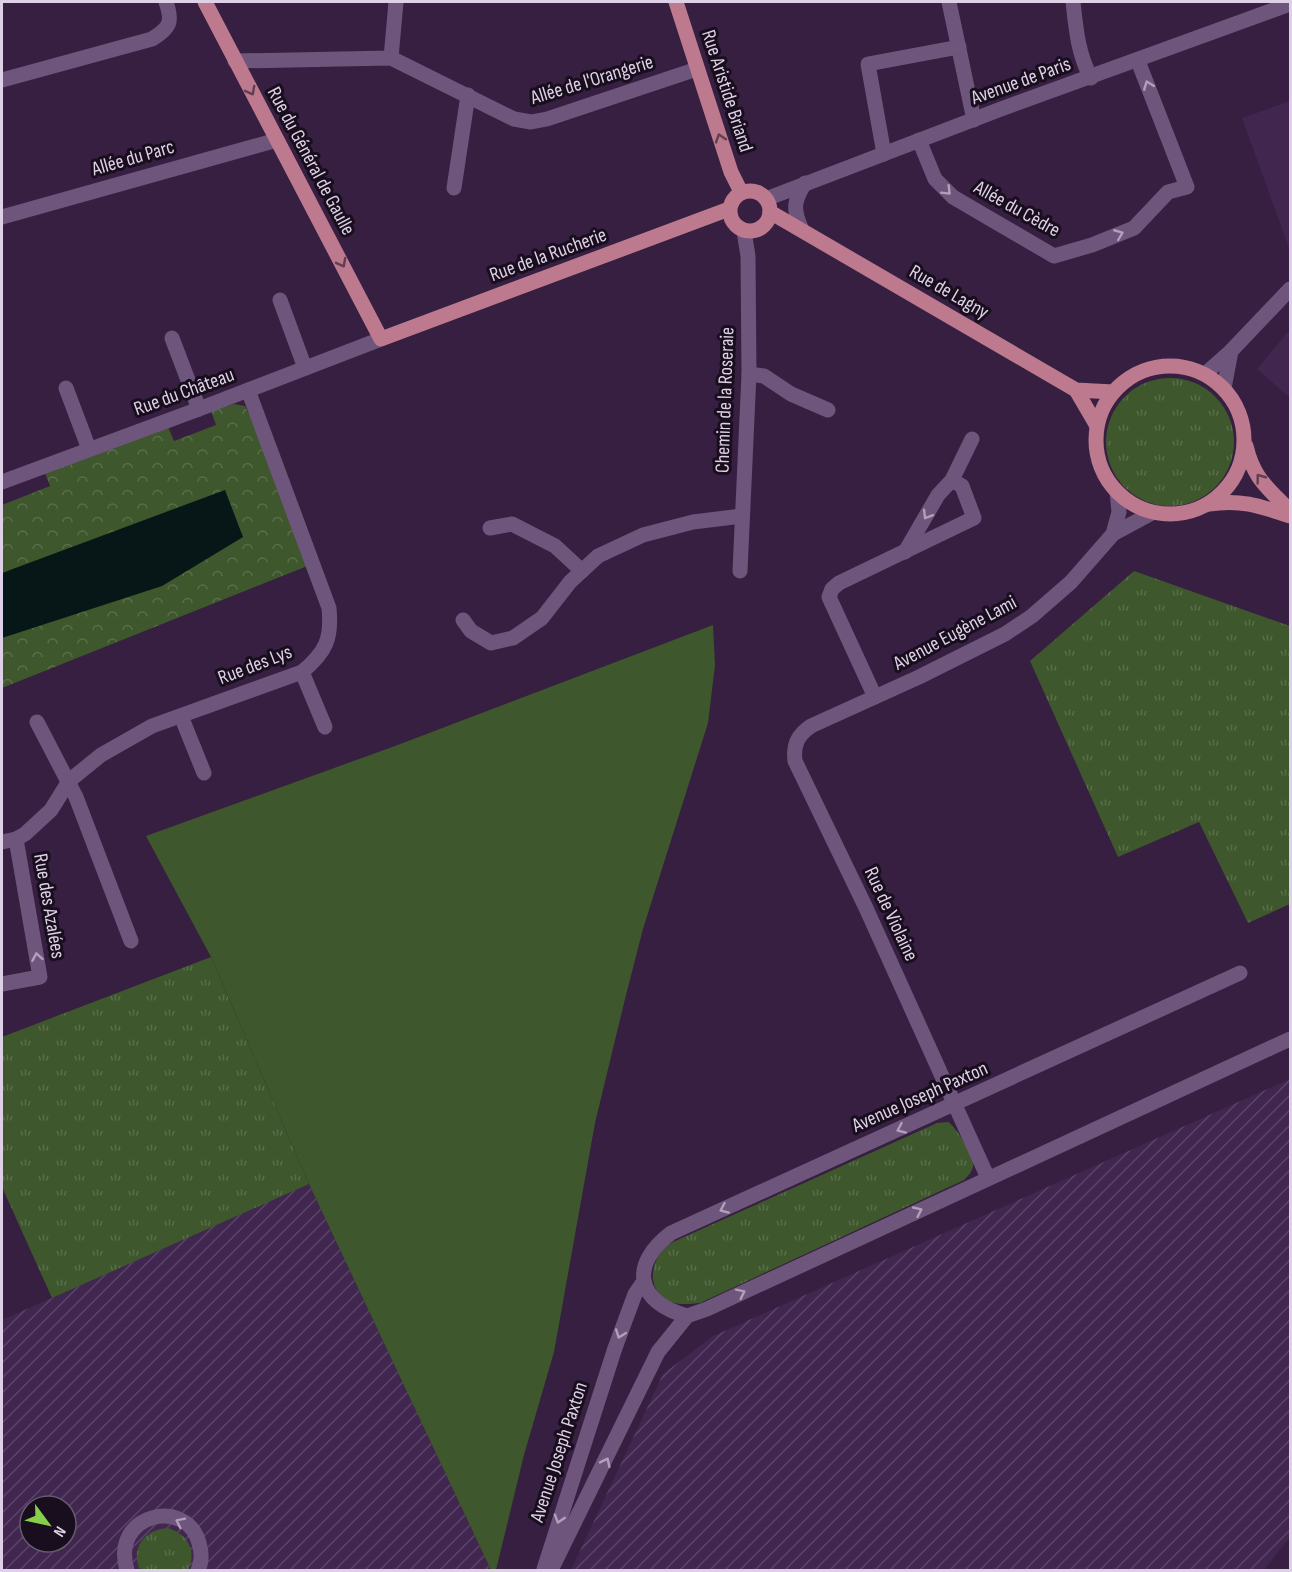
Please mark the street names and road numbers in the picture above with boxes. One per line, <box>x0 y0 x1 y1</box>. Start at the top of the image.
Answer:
street label: Rue Aristide Briand <box>696 27 758 155</box>
street label: Allée de l'Orangerie <box>527 50 656 110</box>
street label: Avenue de Paris <box>967 52 1074 110</box>
street label: Rue du Général de Gaulle <box>262 83 360 239</box>
street label: Allée du Parc <box>88 135 177 181</box>
street label: Allée du Cèdre <box>969 175 1064 242</box>
street label: Rue de la Rucherie <box>486 223 610 287</box>
street label: Rue de Lagny <box>905 260 993 324</box>
street label: Chemin de la Roseraie <box>710 327 740 473</box>
street label: Rue du Château <box>131 363 237 421</box>
street label: Avenue Eugène Lami <box>888 590 1021 676</box>
street label: Rue des Lys <box>215 640 295 690</box>
street label: Rue des Azalées <box>28 852 70 960</box>
street label: Rue de Violaine <box>859 863 923 965</box>
street label: Avenue Joseph Paxton <box>848 1056 991 1138</box>
street label: Avenue Joseph Paxton <box>525 1379 593 1526</box>

